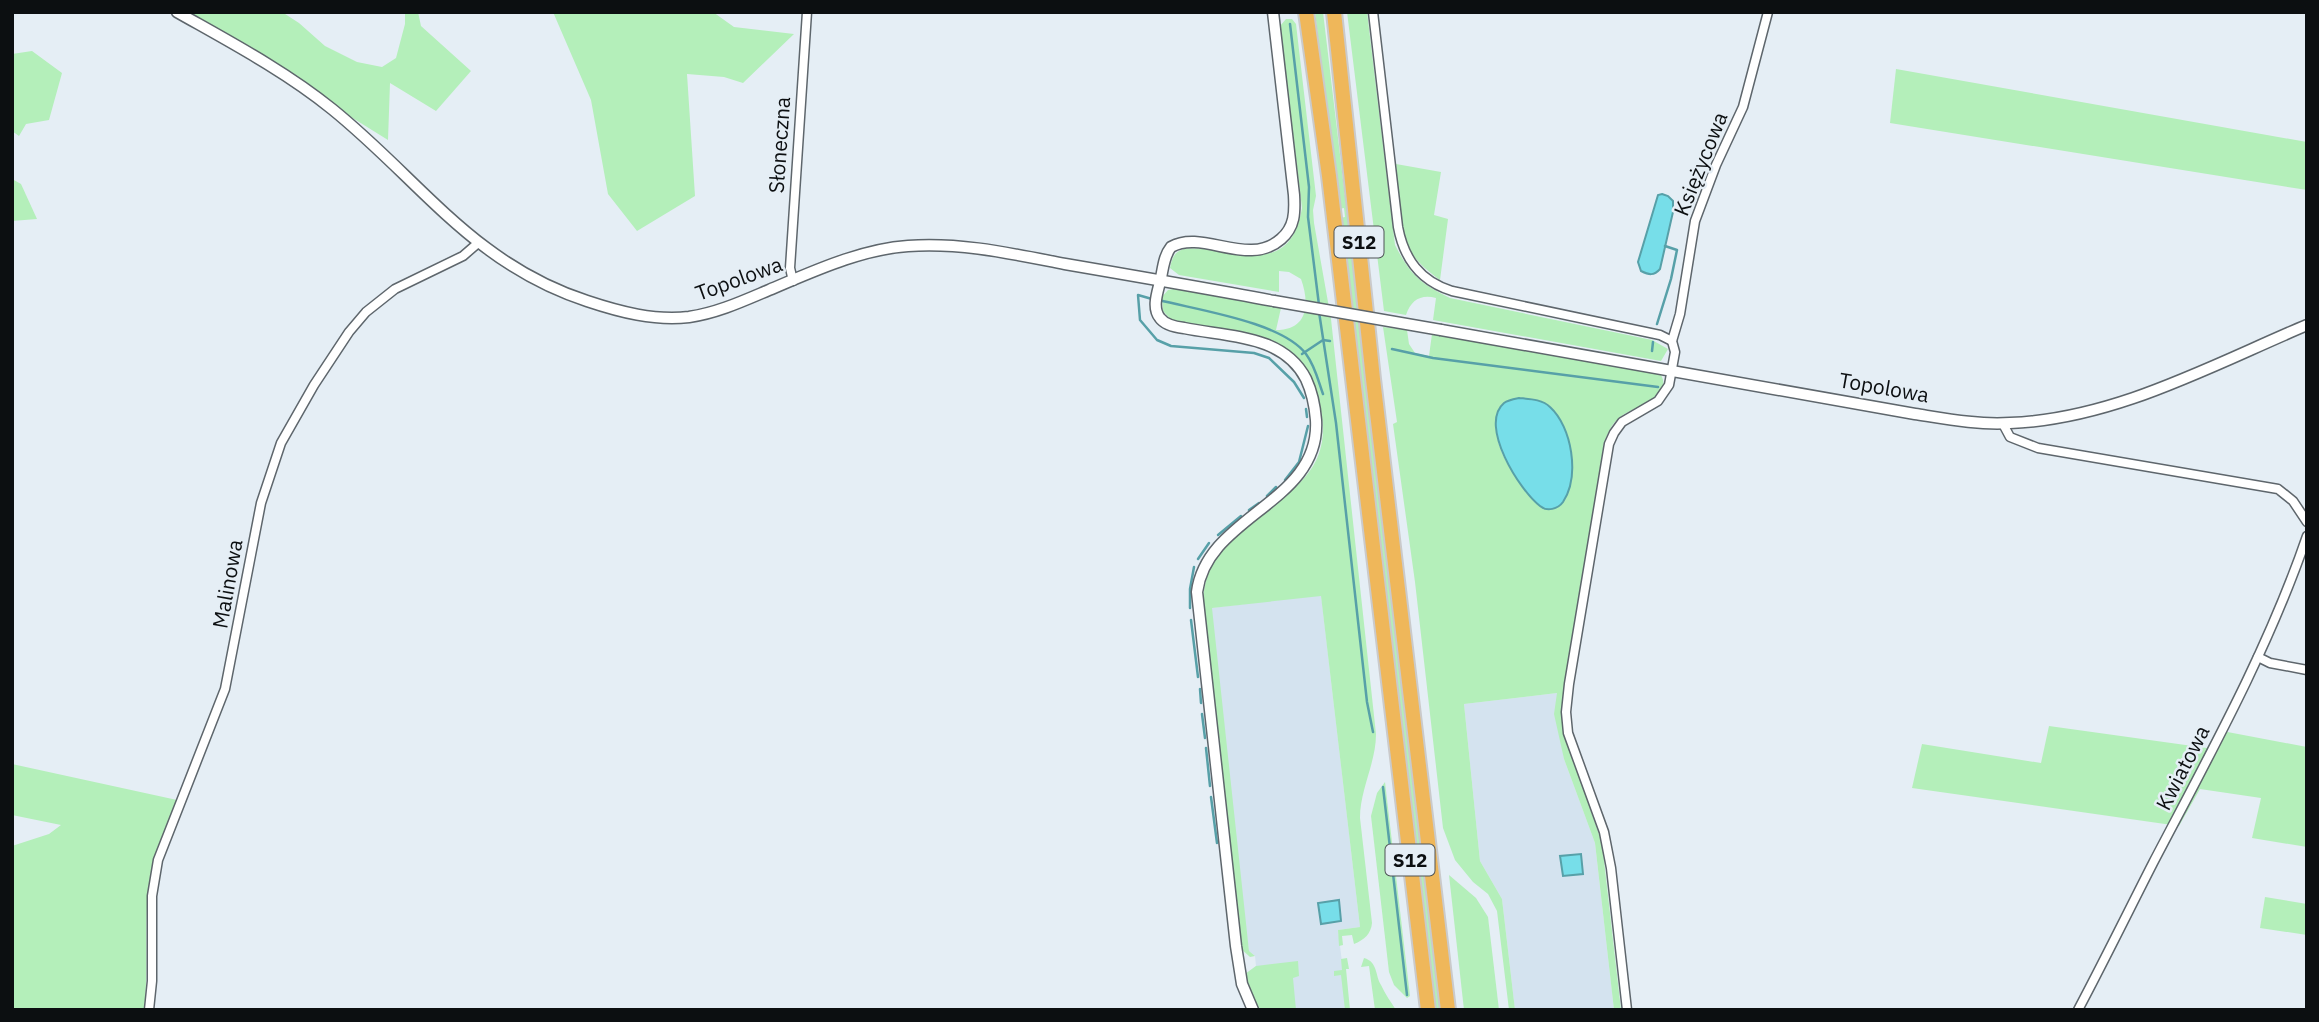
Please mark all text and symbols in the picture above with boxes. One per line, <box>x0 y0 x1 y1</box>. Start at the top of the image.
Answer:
street label: Słoneczna <box>762 96 796 194</box>
street label: Księżycowa <box>1667 108 1734 220</box>
road number: S12 <box>1334 226 1384 258</box>
street label: Topolowa <box>691 249 786 307</box>
street label: Topolowa <box>1837 365 1931 409</box>
street label: Malinowa <box>205 537 249 631</box>
street label: Kwiatowa <box>2149 720 2215 815</box>
road number: S12 <box>1386 845 1434 876</box>

